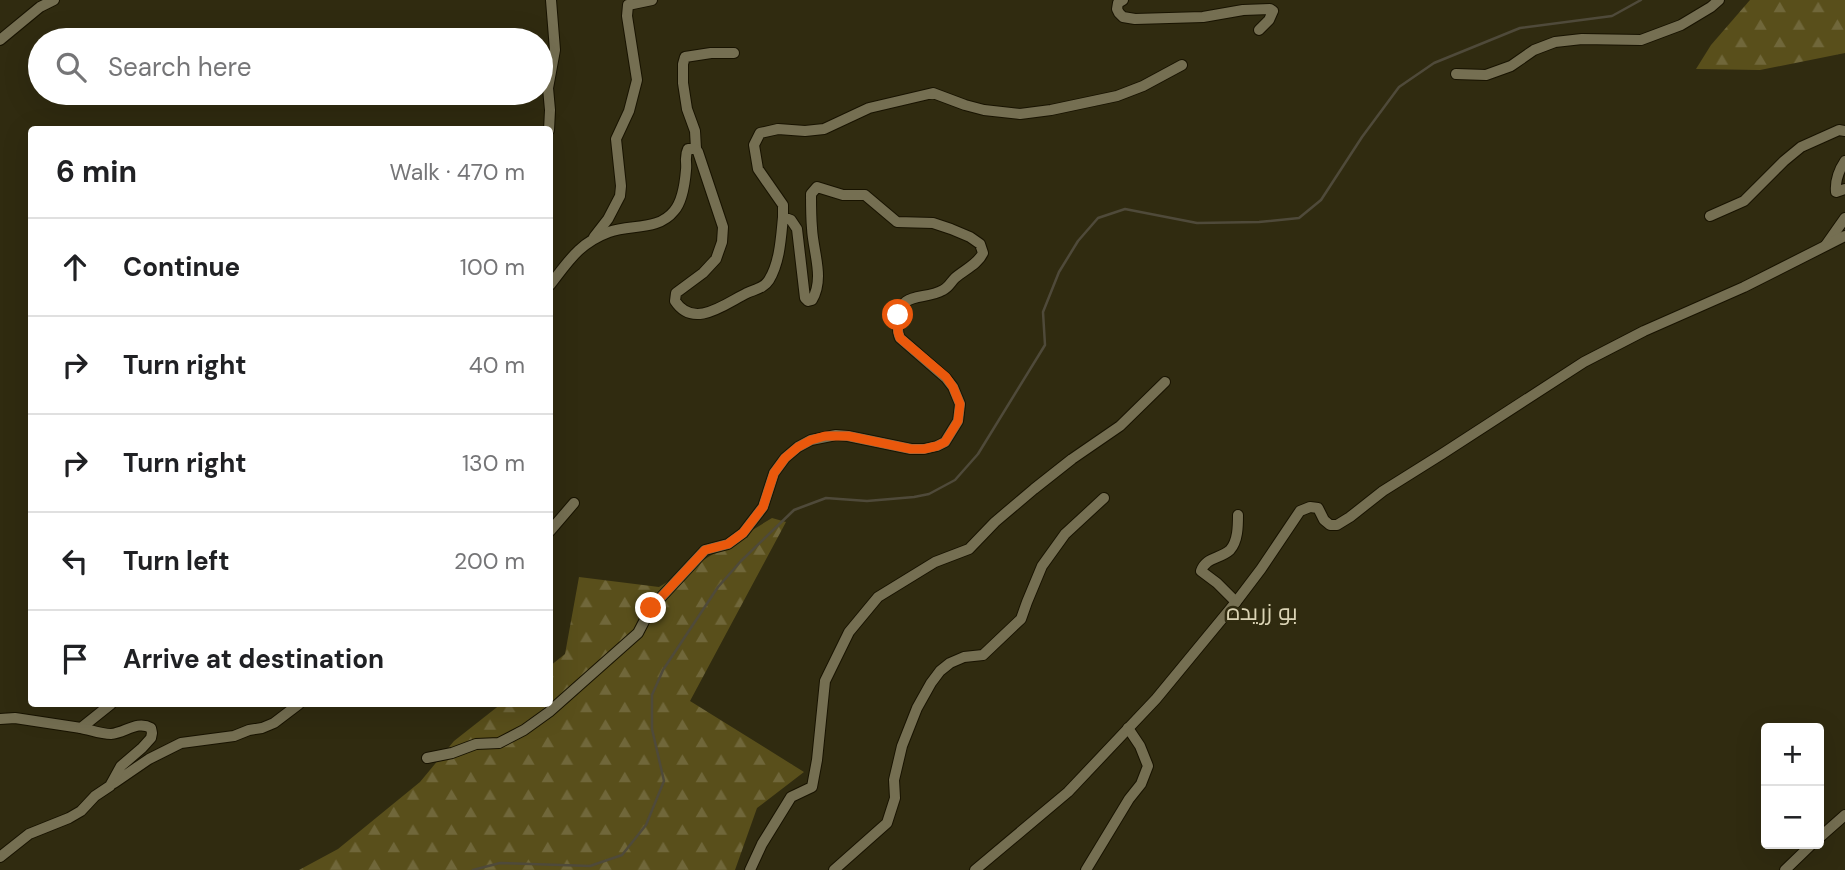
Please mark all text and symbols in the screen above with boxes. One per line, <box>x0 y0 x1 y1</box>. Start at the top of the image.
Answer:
search box <box>28 28 553 105</box>
icon: search <box>52 48 90 86</box>
text: Search here <box>108 50 251 84</box>
text: 6 min <box>56 152 137 191</box>
text: Walk · 470 m <box>390 157 525 187</box>
icon: ahead <box>56 248 94 286</box>
text: Continue <box>123 250 240 284</box>
text: 100 m <box>460 252 525 282</box>
route start <box>882 299 913 330</box>
icon: right <box>56 346 94 384</box>
text: Turn right <box>123 348 247 382</box>
text: 40 m <box>469 350 525 380</box>
icon: right <box>56 444 94 482</box>
text: Turn right <box>123 446 247 480</box>
text: 130 m <box>462 448 525 478</box>
icon: left <box>56 542 94 580</box>
text: Turn left <box>123 544 230 578</box>
text: 200 m <box>454 546 525 576</box>
route end <box>635 592 666 623</box>
district label: بو زريده <box>1226 597 1298 627</box>
icon: arrive <box>56 640 94 678</box>
text: Arrive at destination <box>123 642 384 676</box>
map controls <box>1761 723 1824 849</box>
button: + <box>1761 723 1824 786</box>
button: − <box>1761 786 1824 849</box>

